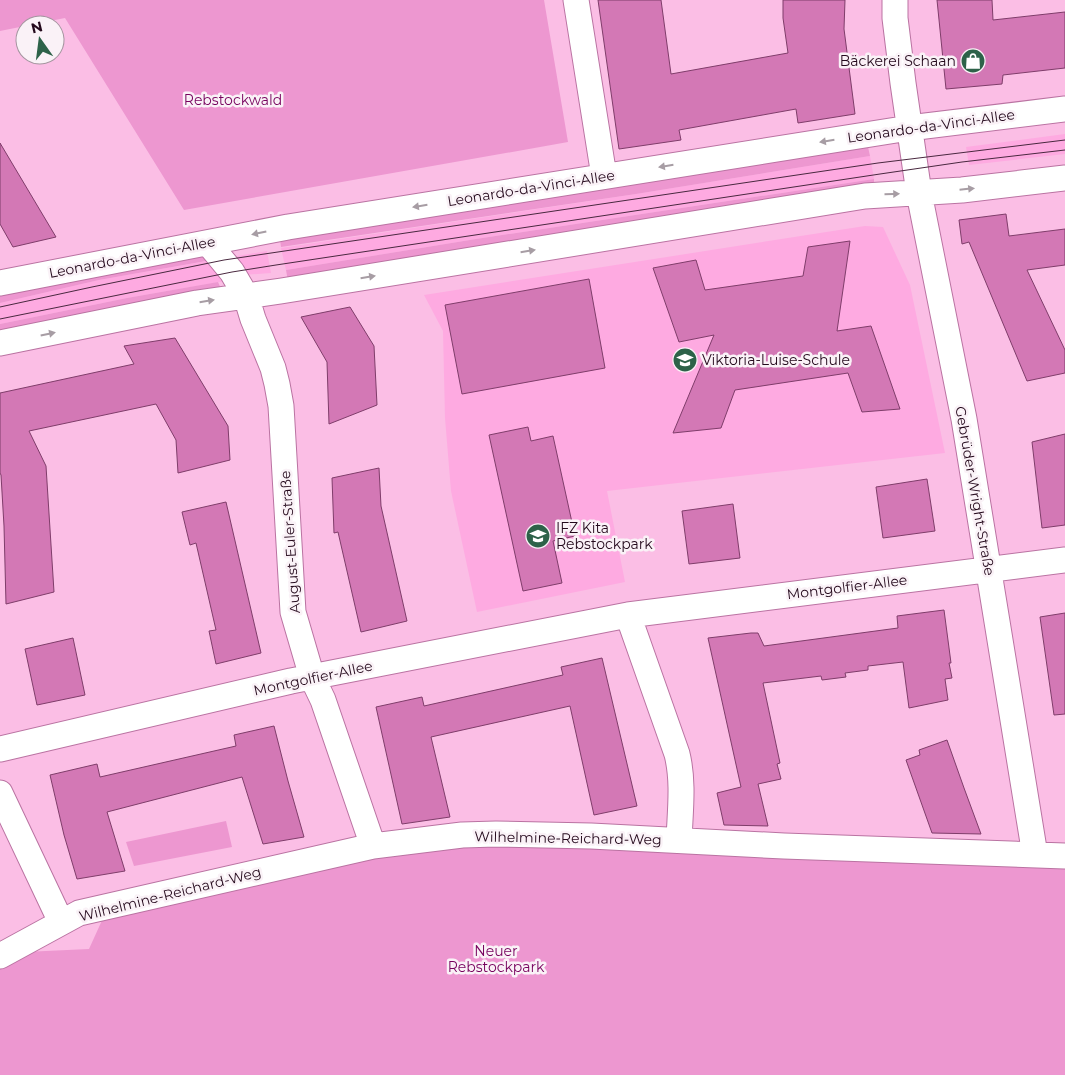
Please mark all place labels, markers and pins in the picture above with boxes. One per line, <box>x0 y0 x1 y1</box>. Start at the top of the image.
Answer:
shop icon: Bäckerei Schaan <box>960 48 986 74</box>
place label: Bäckerei Schaan <box>840 52 956 70</box>
school or university icon: Viktoria-Luise-Schule <box>672 347 698 373</box>
place label: Viktoria-Luise-Schule <box>702 351 850 369</box>
place label: IFZ Kita Rebstockpark <box>556 519 653 553</box>
school or university icon: IFZ Kita Rebstockpark <box>525 523 551 549</box>

